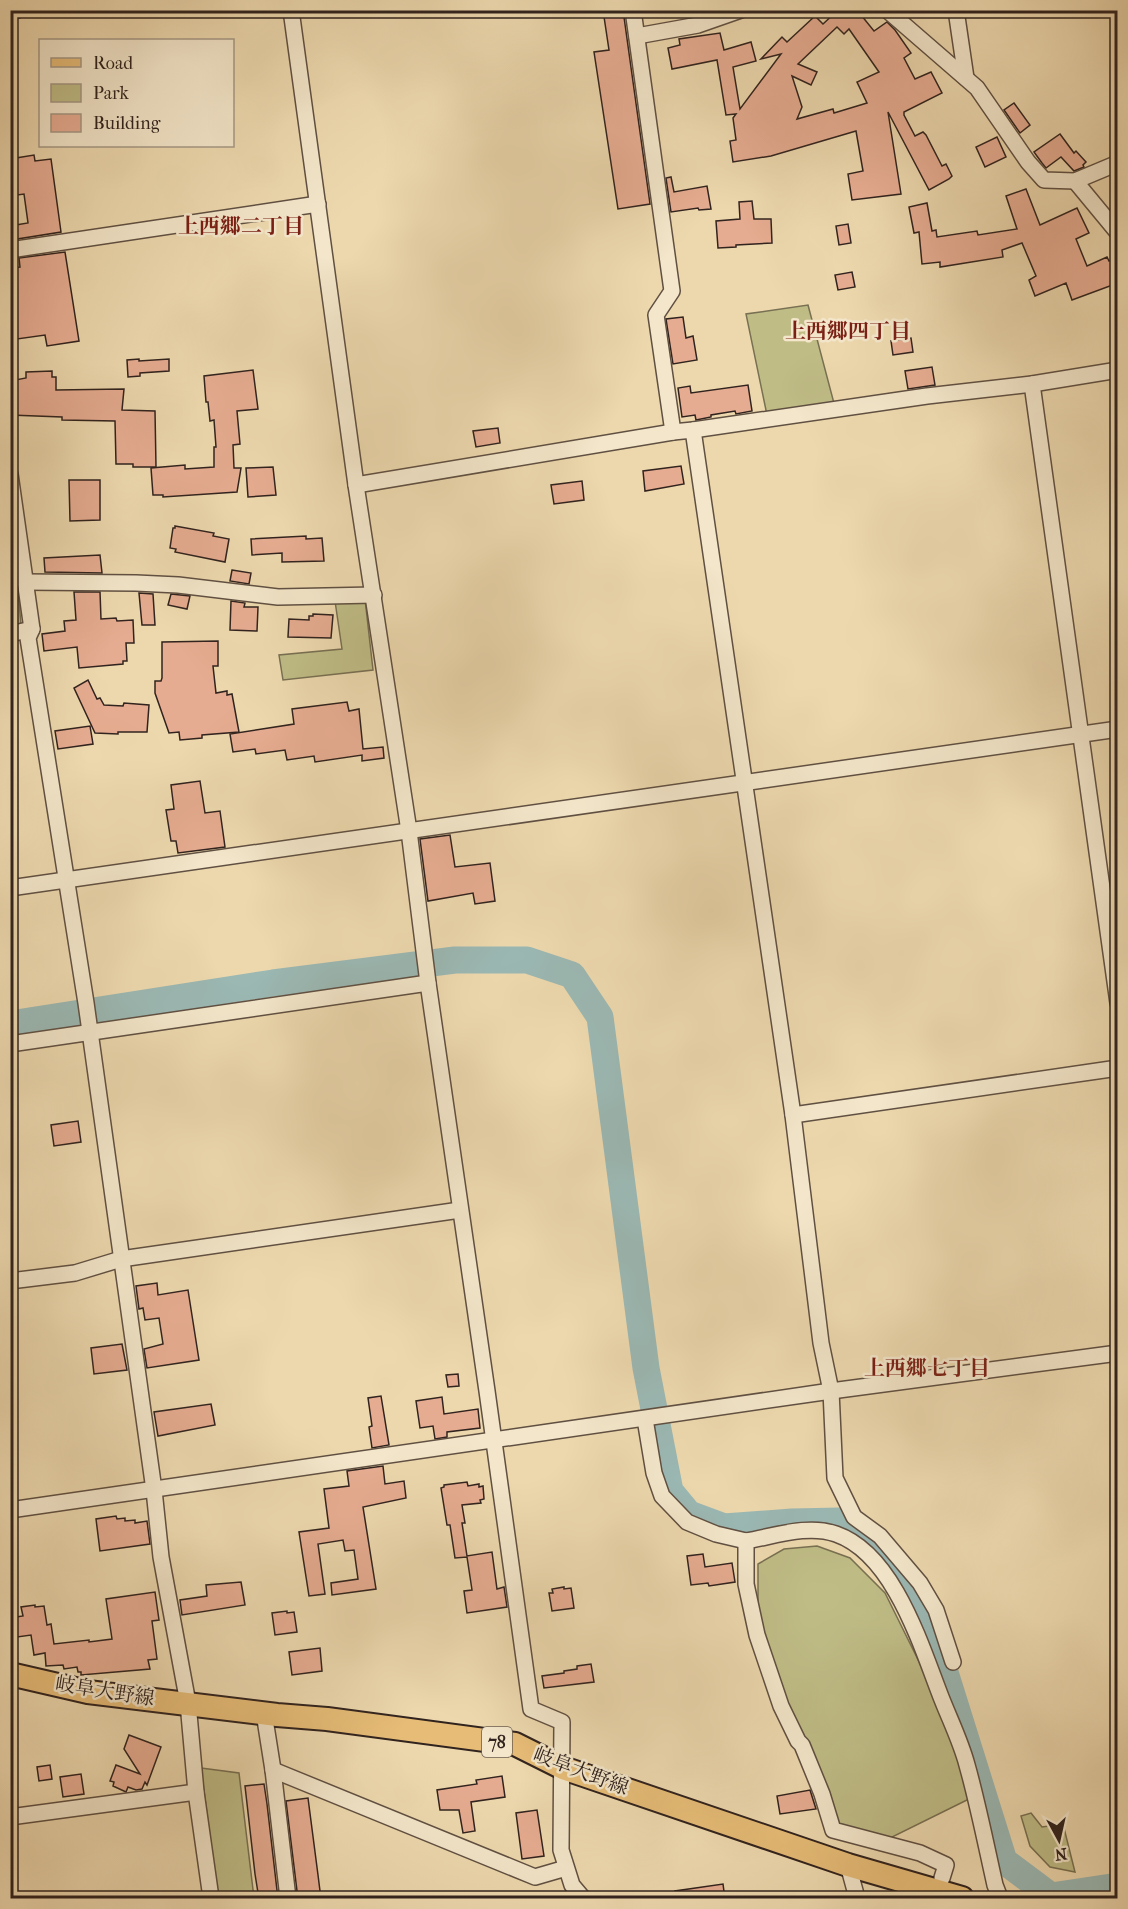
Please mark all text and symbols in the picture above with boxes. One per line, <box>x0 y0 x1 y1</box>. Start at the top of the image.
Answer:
legend <box>39 39 234 147</box>
text: Road <box>93 53 133 74</box>
text: Park <box>93 83 130 104</box>
text: Building <box>93 113 161 134</box>
district label: 上西郷二丁目 <box>178 214 304 238</box>
district label: 上西郷四丁目 <box>785 319 911 343</box>
district label: 上西郷七丁目 <box>864 1356 990 1380</box>
street label: 岐阜大野線 <box>54 1672 156 1710</box>
road number: 78 <box>482 1727 512 1757</box>
street label: 岐阜大野線 <box>530 1742 632 1800</box>
north arrow <box>1029 1810 1089 1870</box>
text: N <box>1053 1844 1068 1865</box>

